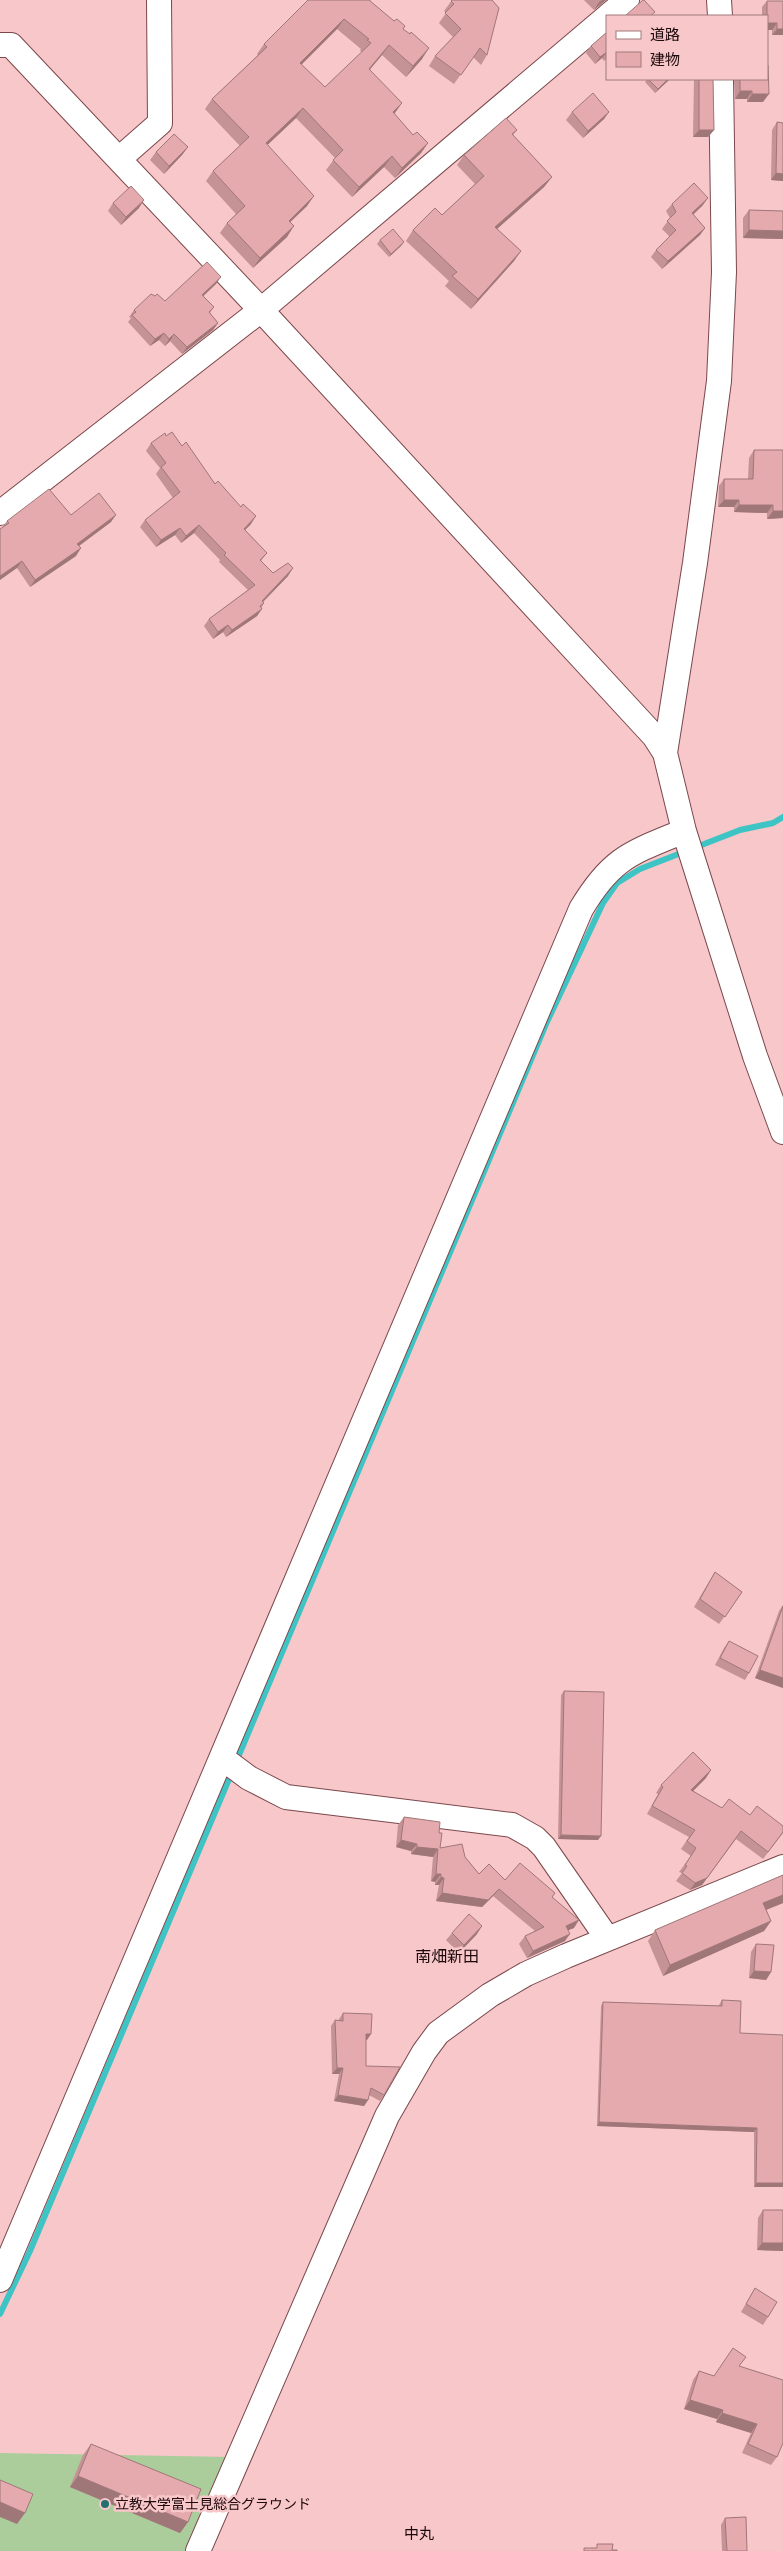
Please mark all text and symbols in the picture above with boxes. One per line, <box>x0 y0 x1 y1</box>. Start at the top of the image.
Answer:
legend <box>606 15 768 80</box>
text: 道路 <box>650 26 680 44</box>
text: 建物 <box>650 51 680 69</box>
district label: 南畑新田 <box>415 1947 479 1966</box>
place label: 立教大学富士見総合グラウンド <box>115 2496 311 2513</box>
marker: 立教大学富士見総合グラウンド <box>99 2498 111 2510</box>
district label: 中丸 <box>404 2525 434 2543</box>

